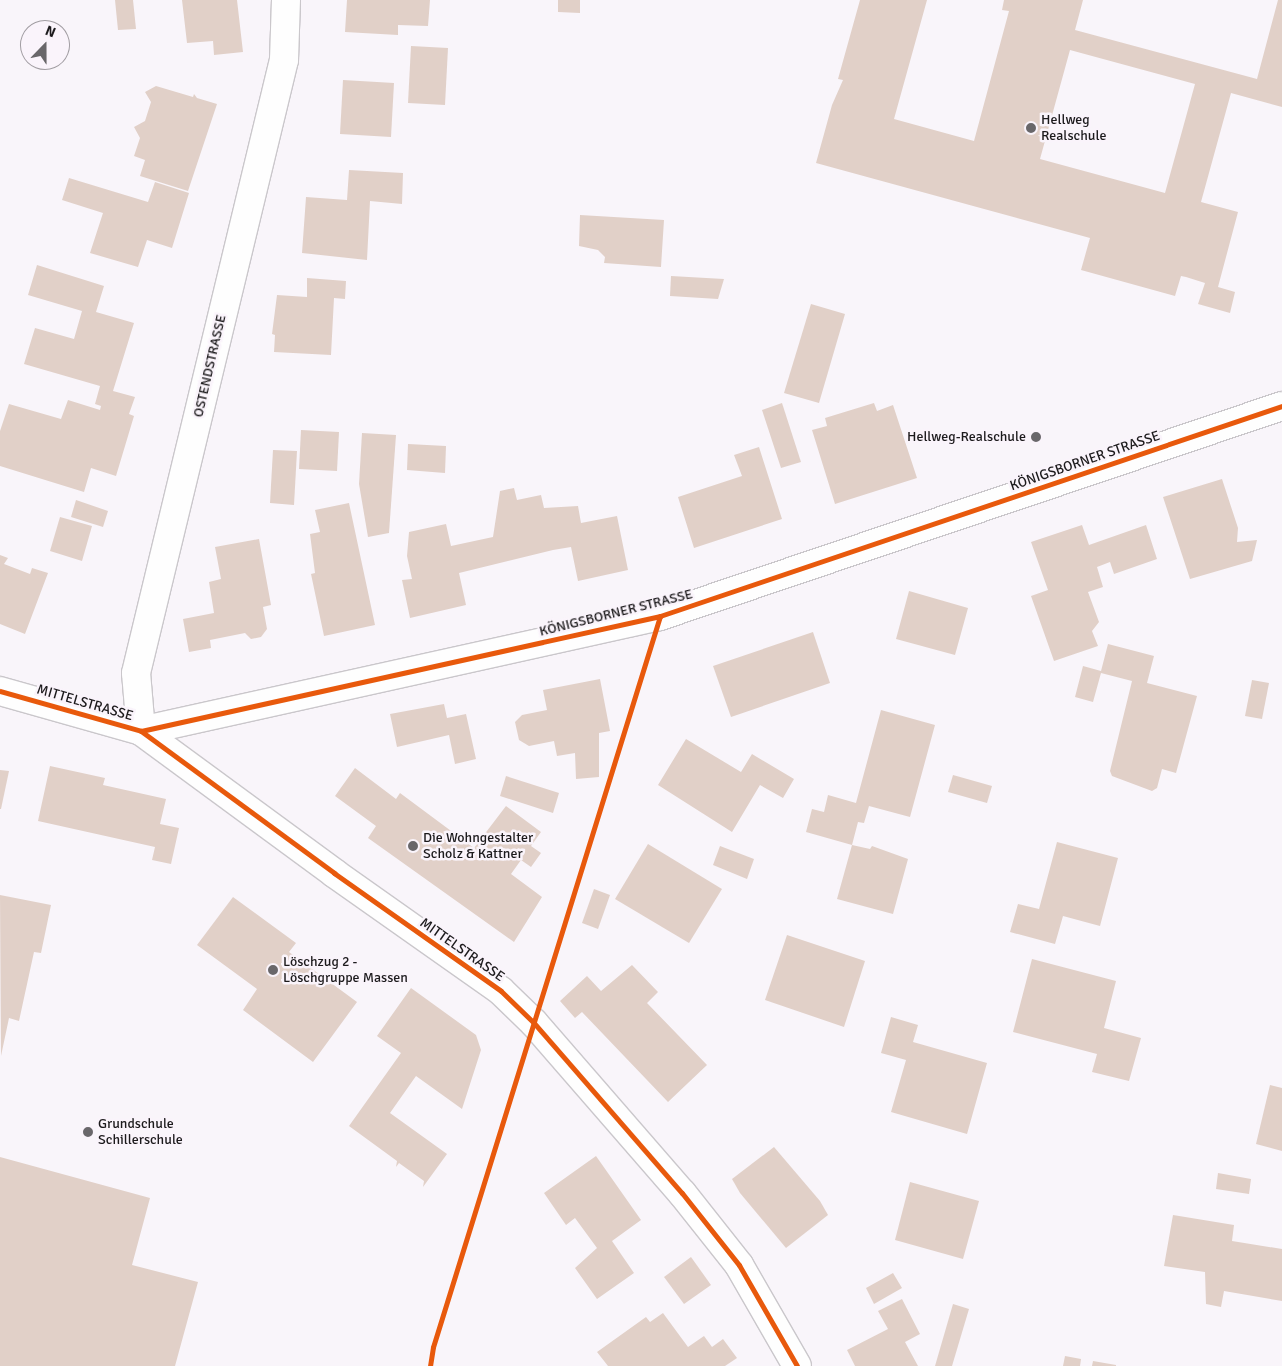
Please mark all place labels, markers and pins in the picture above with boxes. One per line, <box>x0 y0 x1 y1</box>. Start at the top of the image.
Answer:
place label: Hellweg Realschule <box>1041 112 1106 144</box>
marker: Hellweg Realschule <box>1025 122 1037 134</box>
place label: Hellweg-Realschule <box>907 429 1026 445</box>
marker: Hellweg-Realschule <box>1030 431 1042 443</box>
place label: Die Wohngestalter Scholz & Kattner <box>423 830 533 862</box>
marker: Die Wohngestalter Scholz & Kattner <box>407 840 419 852</box>
place label: Löschzug 2 - Löschgruppe Massen <box>283 954 408 986</box>
marker: Löschzug 2 - Löschgruppe Massen <box>267 964 279 976</box>
place label: Grundschule Schillerschule <box>98 1116 183 1148</box>
marker: Grundschule Schillerschule <box>82 1126 94 1138</box>

